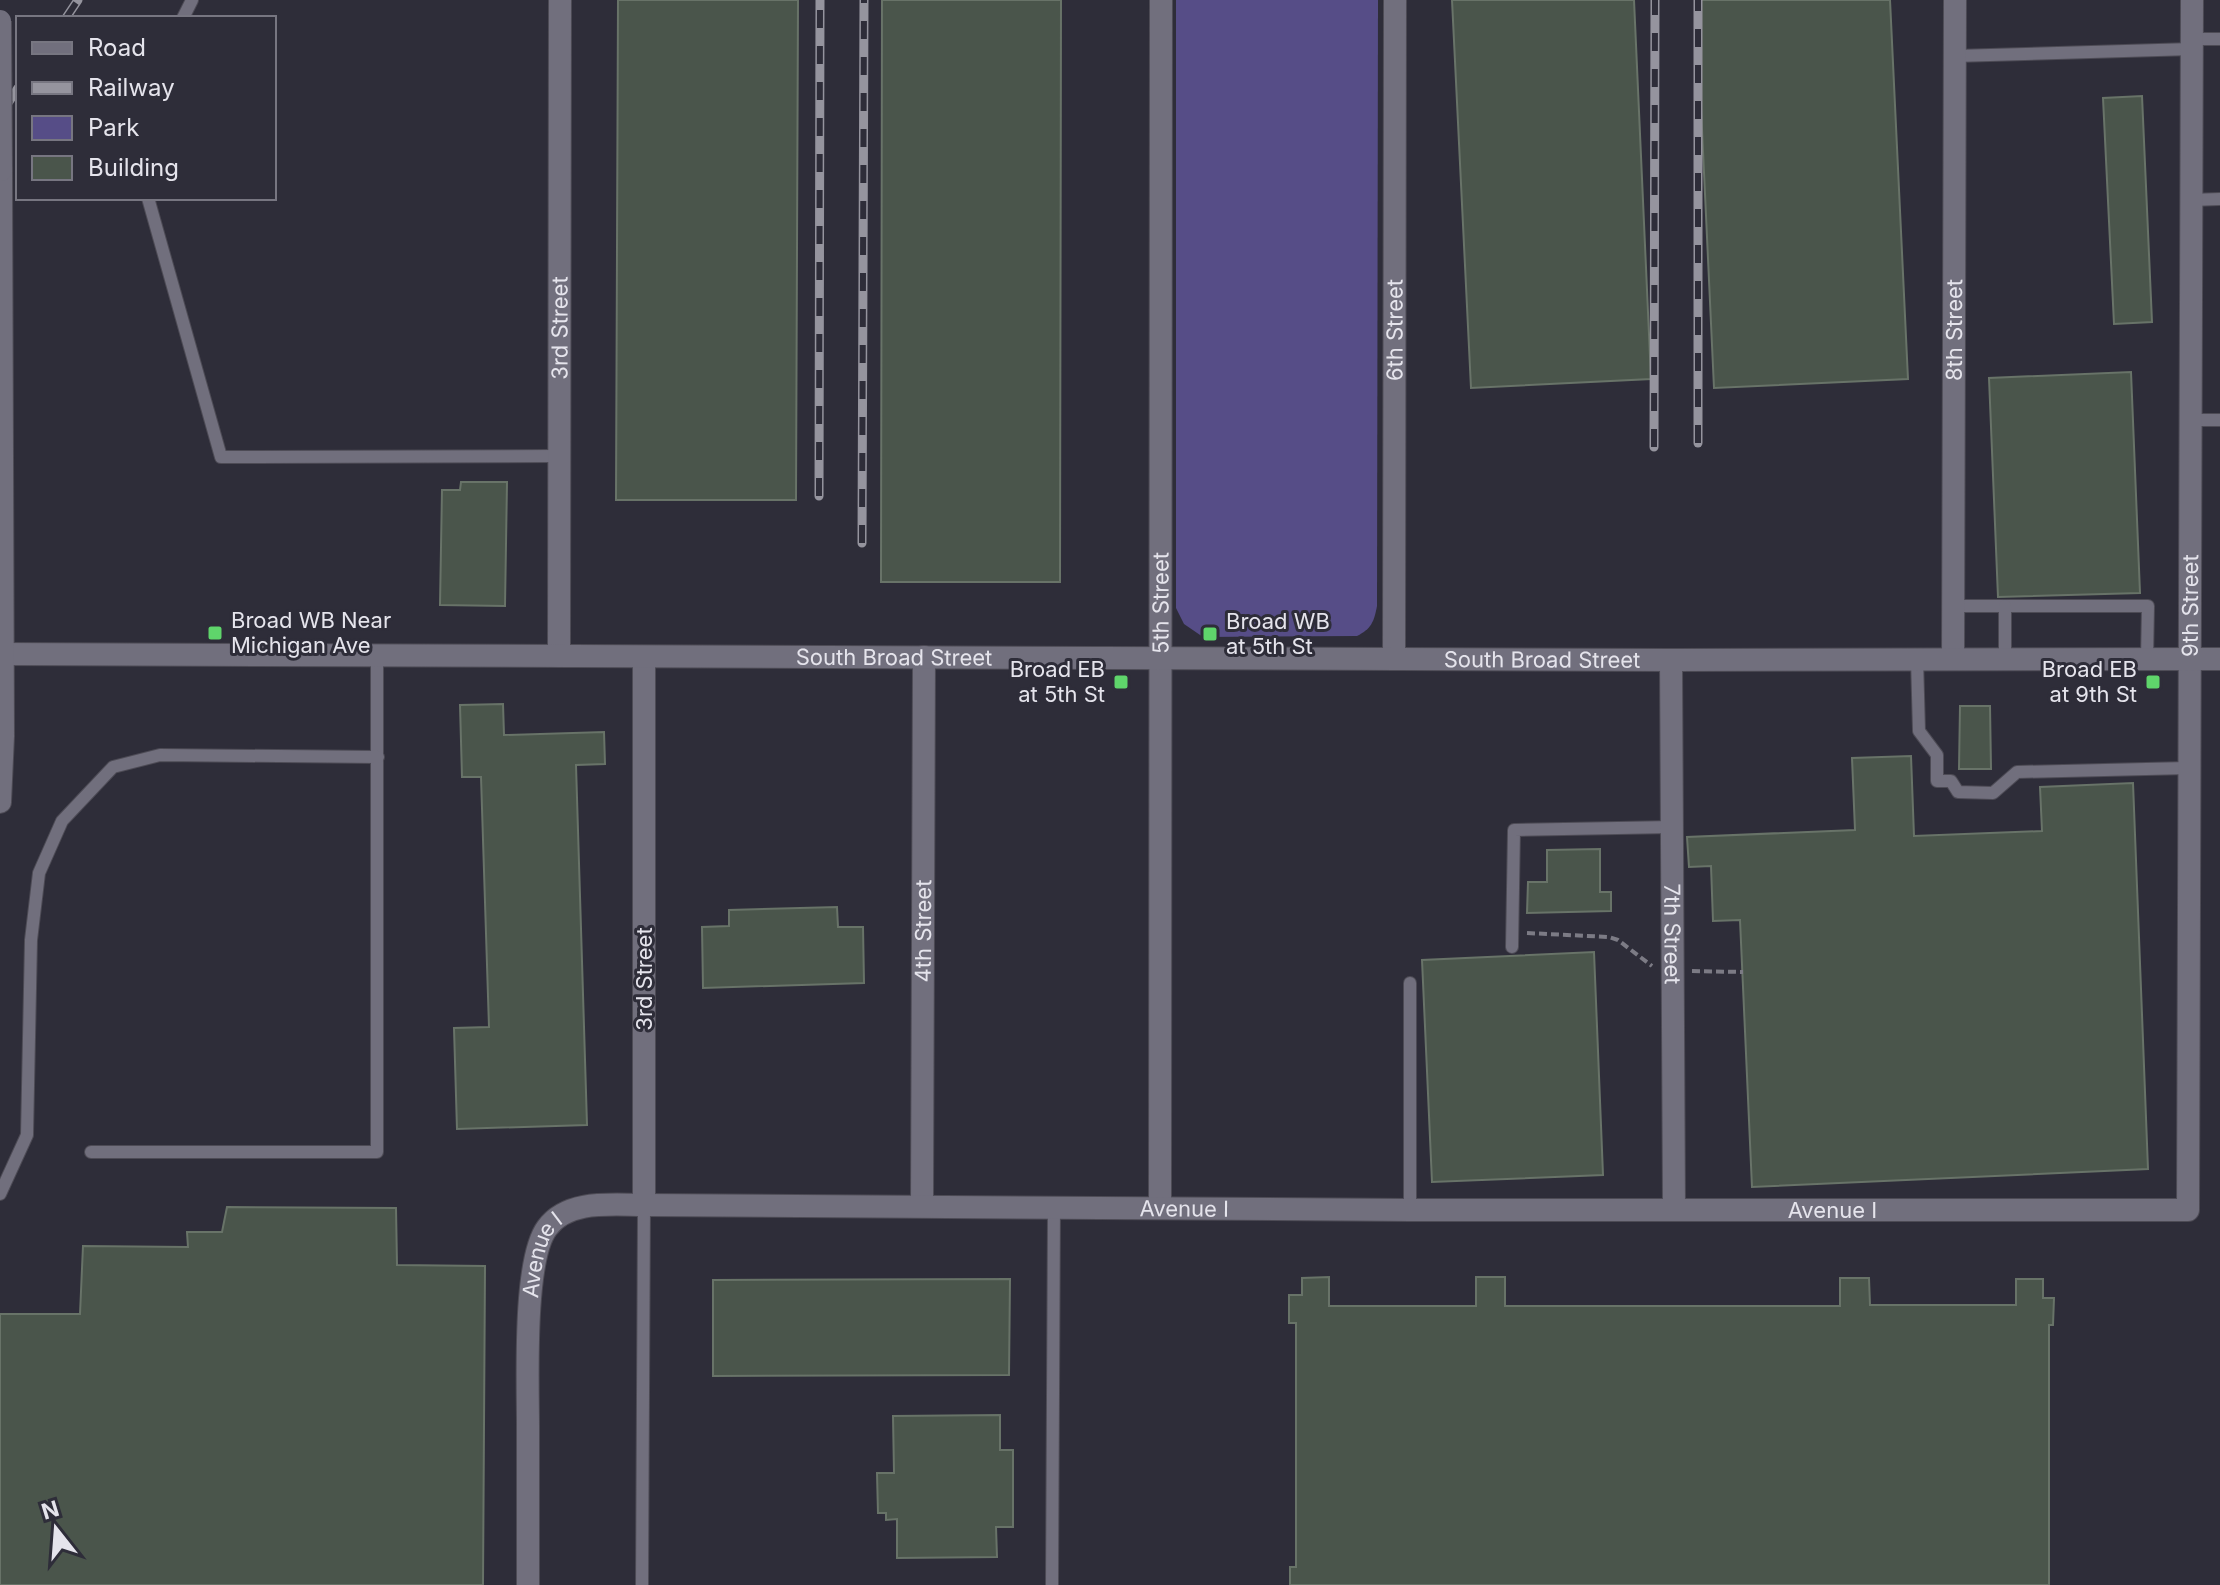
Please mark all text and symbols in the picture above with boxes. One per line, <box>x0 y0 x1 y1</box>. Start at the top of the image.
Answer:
legend <box>16 16 276 200</box>
text: Road <box>88 33 146 62</box>
text: Railway <box>88 73 175 102</box>
text: Park <box>88 113 139 142</box>
text: Building <box>88 153 179 182</box>
street label: 3rd Street <box>546 276 573 380</box>
street label: 6th Street <box>1381 279 1408 381</box>
street label: 8th Street <box>1941 279 1967 381</box>
street label: 5th Street <box>1147 552 1174 654</box>
street label: 9th Street <box>2177 554 2203 657</box>
place label: Broad WB Near Michigan Ave <box>231 607 391 658</box>
place label: Broad WB at 5th St <box>1226 608 1330 659</box>
marker: Broad WB Near Michigan Ave <box>206 624 224 642</box>
marker: Broad WB at 5th St <box>1201 625 1219 643</box>
street label: South Broad Street <box>796 644 992 671</box>
street label: South Broad Street <box>1444 646 1640 673</box>
place label: Broad EB at 5th St <box>1010 656 1105 707</box>
place label: Broad EB at 9th St <box>2042 656 2137 707</box>
marker: Broad EB at 5th St <box>1112 673 1130 691</box>
marker: Broad EB at 9th St <box>2144 673 2162 691</box>
street label: 4th Street <box>910 880 936 982</box>
street label: 7th Street <box>1659 883 1686 985</box>
street label: 3rd Street <box>631 927 657 1031</box>
street label: Avenue I <box>1140 1195 1229 1222</box>
street label: Avenue I <box>1788 1197 1877 1223</box>
street label: Avenue I <box>517 1206 567 1299</box>
north arrow <box>16 1489 96 1569</box>
text: N <box>38 1495 62 1525</box>

